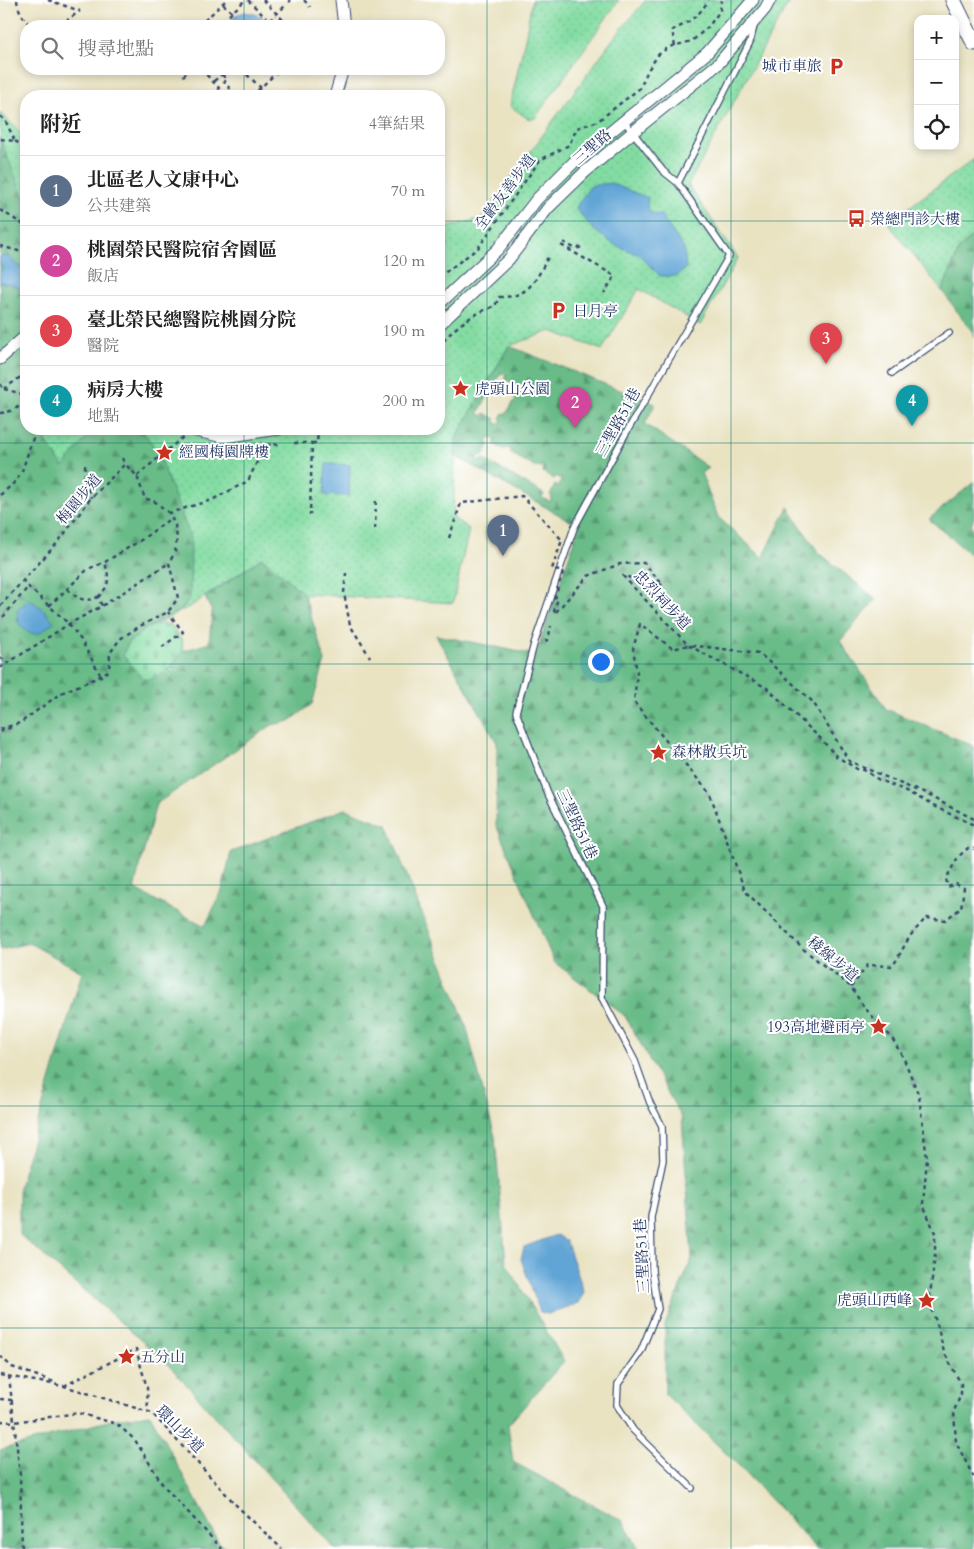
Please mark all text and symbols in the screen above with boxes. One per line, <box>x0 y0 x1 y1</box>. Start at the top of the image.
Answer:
map controls <box>914 15 959 150</box>
button: + <box>914 15 959 60</box>
search box <box>20 20 445 75</box>
icon: search <box>38 34 66 62</box>
text: 搜尋地點 <box>78 36 154 62</box>
place label: 城市車旅 <box>762 56 822 76</box>
parking icon: 城市車旅 <box>826 56 846 76</box>
button: − <box>914 60 959 105</box>
button: locate <box>914 105 959 150</box>
text: 附近 <box>40 110 82 139</box>
text: 4筆結果 <box>369 113 425 135</box>
street label: 三聖路 <box>568 125 616 169</box>
street label: 全齡友善步道 <box>470 150 540 234</box>
text: 北區老人文康中心 <box>87 167 239 193</box>
text: 1 <box>52 180 60 202</box>
text: 70 m <box>391 180 425 202</box>
text: 公共建築 <box>87 195 151 217</box>
bus stop icon: 榮總門診大樓 <box>846 209 866 229</box>
place label: 榮總門診大樓 <box>870 209 960 229</box>
text: 桃園榮民醫院宿舍園區 <box>87 237 277 263</box>
text: 2 <box>52 250 60 272</box>
text: 120 m <box>383 250 425 272</box>
text: 飯店 <box>87 265 119 287</box>
parking icon: 日月亭 <box>549 301 569 321</box>
place label: 日月亭 <box>573 301 618 321</box>
text: 臺北榮民總醫院桃園分院 <box>87 307 296 333</box>
text: 3 <box>52 320 60 342</box>
text: 190 m <box>383 320 425 342</box>
pin: 3 <box>810 323 842 364</box>
text: 醫院 <box>87 335 119 357</box>
text: 病房大樓 <box>87 377 163 403</box>
place icon: 虎頭山公園 <box>451 379 471 399</box>
place label: 虎頭山公園 <box>475 379 550 399</box>
street label: 三聖路51巷 <box>591 384 645 460</box>
pin: 4 <box>896 385 928 426</box>
pin: 2 <box>559 387 591 428</box>
text: 4 <box>52 390 60 412</box>
text: 200 m <box>383 390 425 412</box>
text: 地點 <box>87 405 119 427</box>
place icon: 經國梅園牌樓 <box>155 442 175 462</box>
place label: 經國梅園牌樓 <box>179 442 269 462</box>
street label: 梅園步道 <box>52 470 106 528</box>
pin: 1 <box>487 515 519 556</box>
street label: 忠烈祠步道 <box>629 566 695 634</box>
your location <box>588 649 614 675</box>
place icon: 森林散兵坑 <box>648 742 668 762</box>
place label: 森林散兵坑 <box>672 742 747 762</box>
street label: 三聖路51巷 <box>552 786 602 862</box>
street label: 稜線步道 <box>804 932 862 986</box>
place label: 193高地避雨亭 <box>767 1017 865 1037</box>
place icon: 193高地避雨亭 <box>869 1017 889 1037</box>
street label: 三聖路51巷 <box>630 1218 654 1294</box>
place label: 虎頭山西峰 <box>837 1290 912 1310</box>
place icon: 虎頭山西峰 <box>916 1290 936 1310</box>
place icon: 五分山 <box>116 1347 136 1367</box>
place label: 五分山 <box>140 1347 185 1367</box>
street label: 環山步道 <box>152 1401 208 1457</box>

